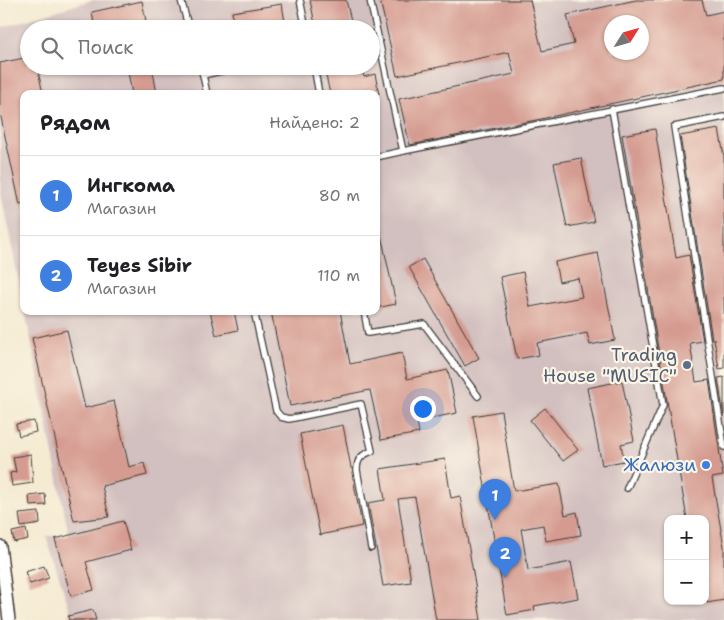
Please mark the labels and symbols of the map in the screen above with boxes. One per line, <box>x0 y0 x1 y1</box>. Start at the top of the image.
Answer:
north arrow <box>604 15 649 60</box>
place label: Trading House "MUSIC" <box>543 343 677 388</box>
marker: Trading House "MUSIC" <box>681 359 693 371</box>
your location <box>410 396 436 422</box>
place label: Жалюзи <box>623 453 696 477</box>
marker: Жалюзи <box>700 459 712 471</box>
pin: 1 <box>479 479 511 520</box>
pin: 2 <box>489 537 521 578</box>

